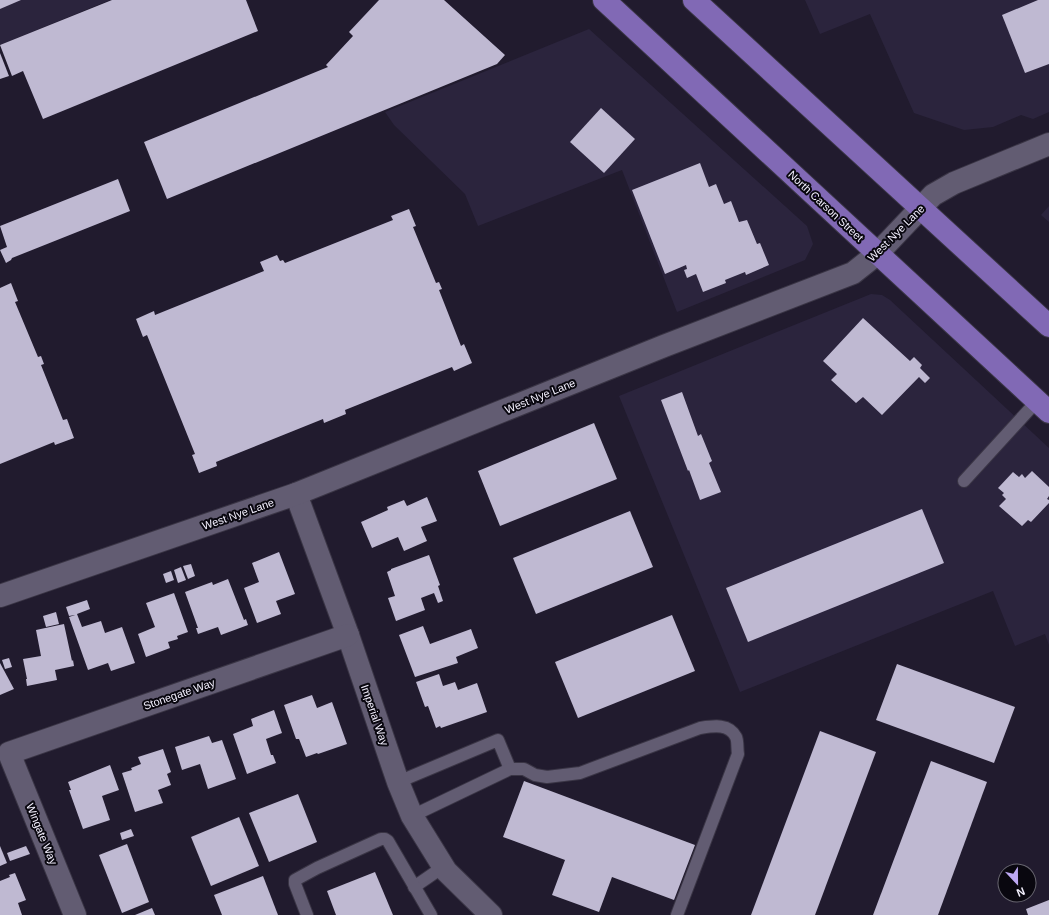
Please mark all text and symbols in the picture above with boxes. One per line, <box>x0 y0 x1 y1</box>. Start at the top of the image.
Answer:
street label: North Carson Street <box>786 168 866 244</box>
street label: West Nye Lane <box>865 202 927 264</box>
street label: West Nye Lane <box>503 376 577 416</box>
street label: West Nye Lane <box>201 496 275 532</box>
street label: Stonegate Way <box>142 676 217 712</box>
street label: Imperial Way <box>359 683 391 748</box>
street label: Wingate Way <box>24 802 60 867</box>
north arrow <box>997 863 1037 903</box>
text: N <box>1015 885 1027 899</box>

